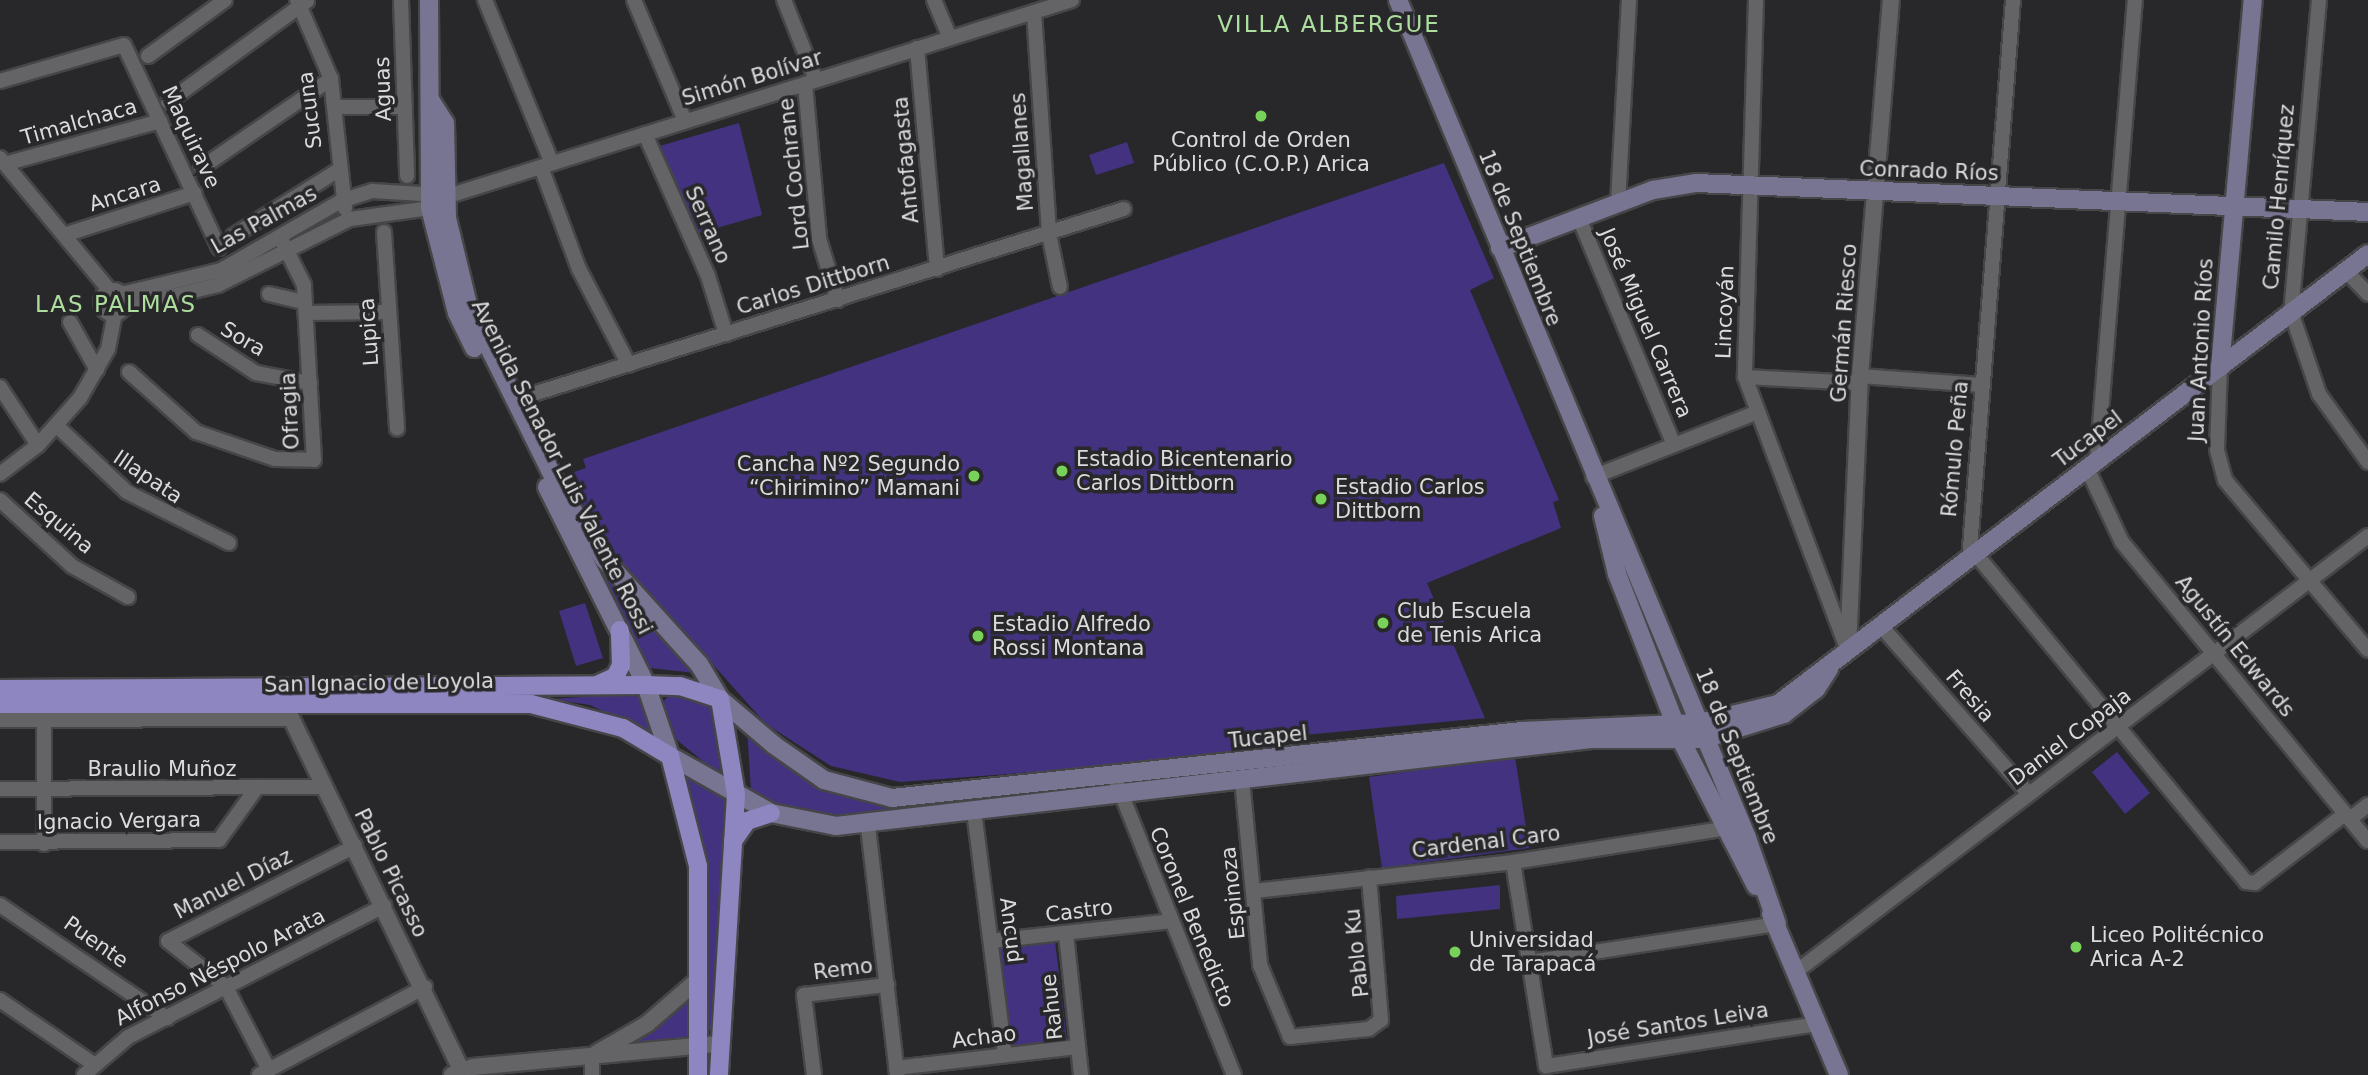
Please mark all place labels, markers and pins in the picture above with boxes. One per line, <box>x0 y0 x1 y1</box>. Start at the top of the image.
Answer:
marker: Control de Orden Público (C.O.P.) Arica <box>1253 108 1269 124</box>
place label: Control de Orden Público (C.O.P.) Arica <box>1152 127 1370 177</box>
place label: Estadio Bicentenario Carlos Dittborn <box>1076 446 1293 496</box>
place label: Cancha Nº2 Segundo “Chirimino” Mamani <box>737 451 960 501</box>
marker: Estadio Bicentenario Carlos Dittborn <box>1054 463 1070 479</box>
marker: Cancha Nº2 Segundo “Chirimino” Mamani <box>966 468 982 484</box>
place label: Estadio Carlos Dittborn <box>1335 474 1485 524</box>
marker: Estadio Carlos Dittborn <box>1313 491 1329 507</box>
place label: Club Escuela de Tenis Arica <box>1397 598 1542 648</box>
place label: Estadio Alfredo Rossi Montana <box>992 611 1151 661</box>
marker: Club Escuela de Tenis Arica <box>1375 615 1391 631</box>
marker: Estadio Alfredo Rossi Montana <box>970 628 986 644</box>
place label: Liceo Politécnico Arica A-2 <box>2090 922 2264 972</box>
place label: Universidad de Tarapacá <box>1469 927 1596 977</box>
marker: Liceo Politécnico Arica A-2 <box>2068 939 2084 955</box>
marker: Universidad de Tarapacá <box>1447 944 1463 960</box>

